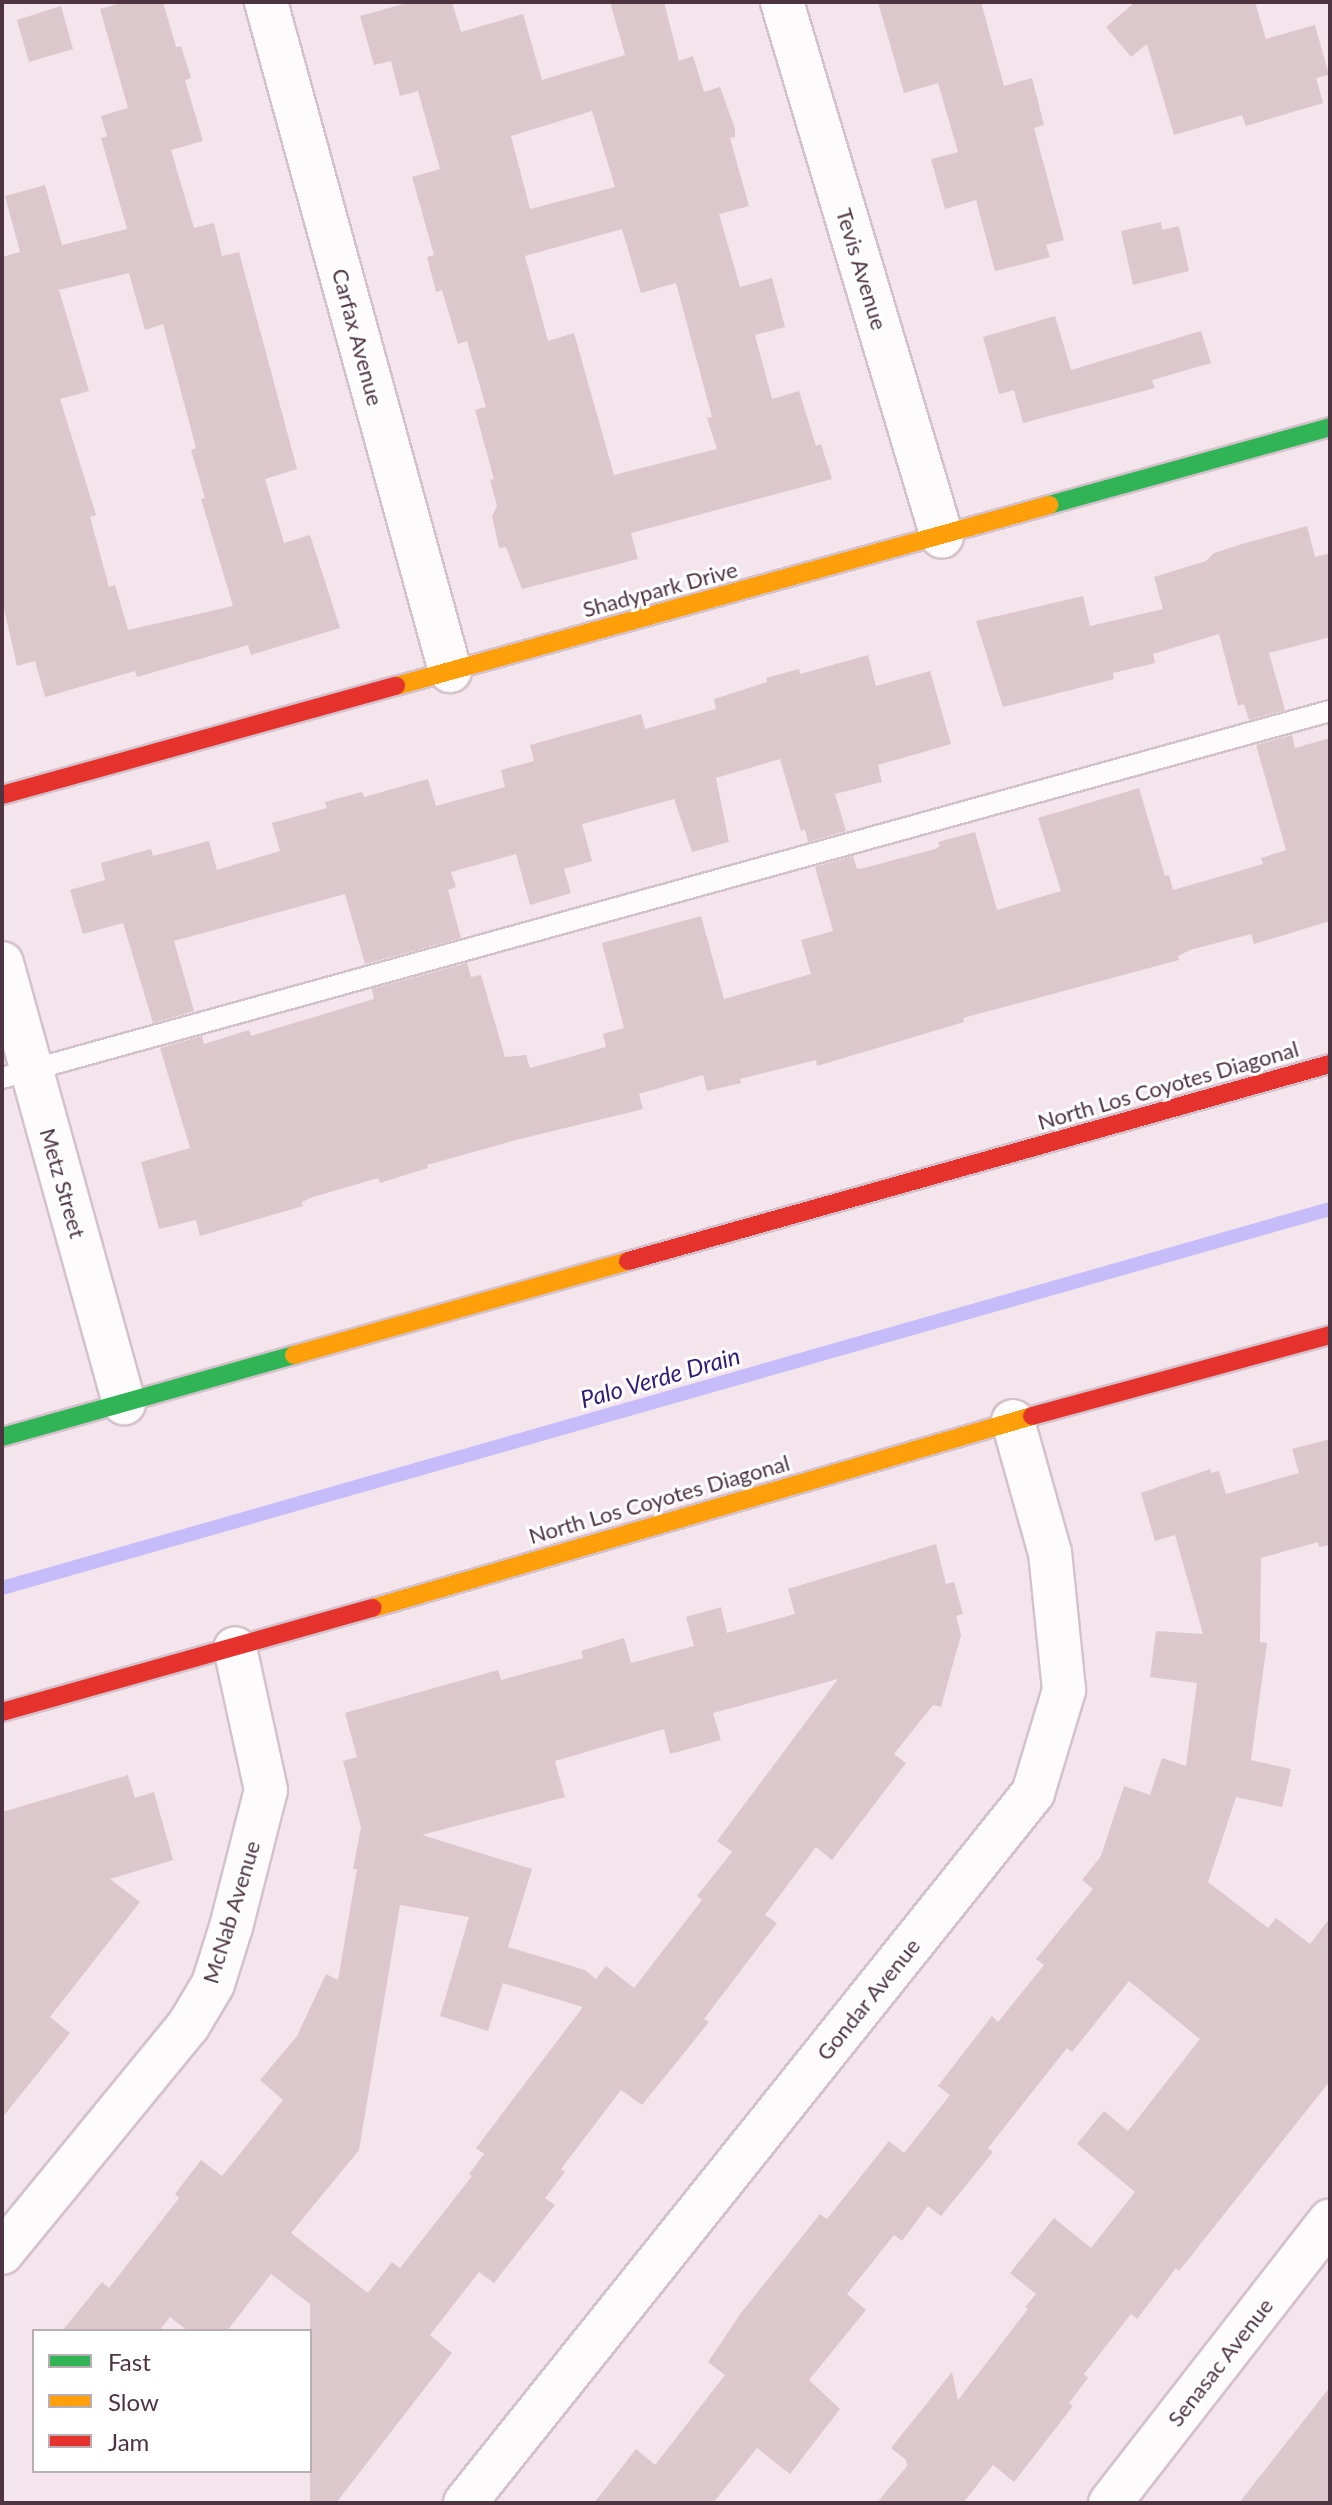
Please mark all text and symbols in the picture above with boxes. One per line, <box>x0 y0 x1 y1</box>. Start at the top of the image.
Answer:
street label: Tevis Avenue <box>831 205 893 333</box>
street label: Carfax Avenue <box>327 265 389 409</box>
street label: Shadypark Drive <box>580 556 740 622</box>
street label: North Los Coyotes Diagonal <box>1034 1035 1302 1135</box>
street label: Metz Street <box>35 1125 91 1241</box>
water label: Palo Verde Drain <box>576 1340 744 1414</box>
street label: North Los Coyotes Diagonal <box>525 1449 793 1549</box>
street label: McNab Avenue <box>197 1837 265 1987</box>
street label: Gondar Avenue <box>810 1932 926 2066</box>
street label: Senasac Avenue <box>1162 2292 1278 2432</box>
legend <box>32 2329 312 2473</box>
text: Fast <box>108 2347 151 2376</box>
text: Slow <box>108 2387 159 2416</box>
text: Jam <box>108 2427 149 2456</box>

